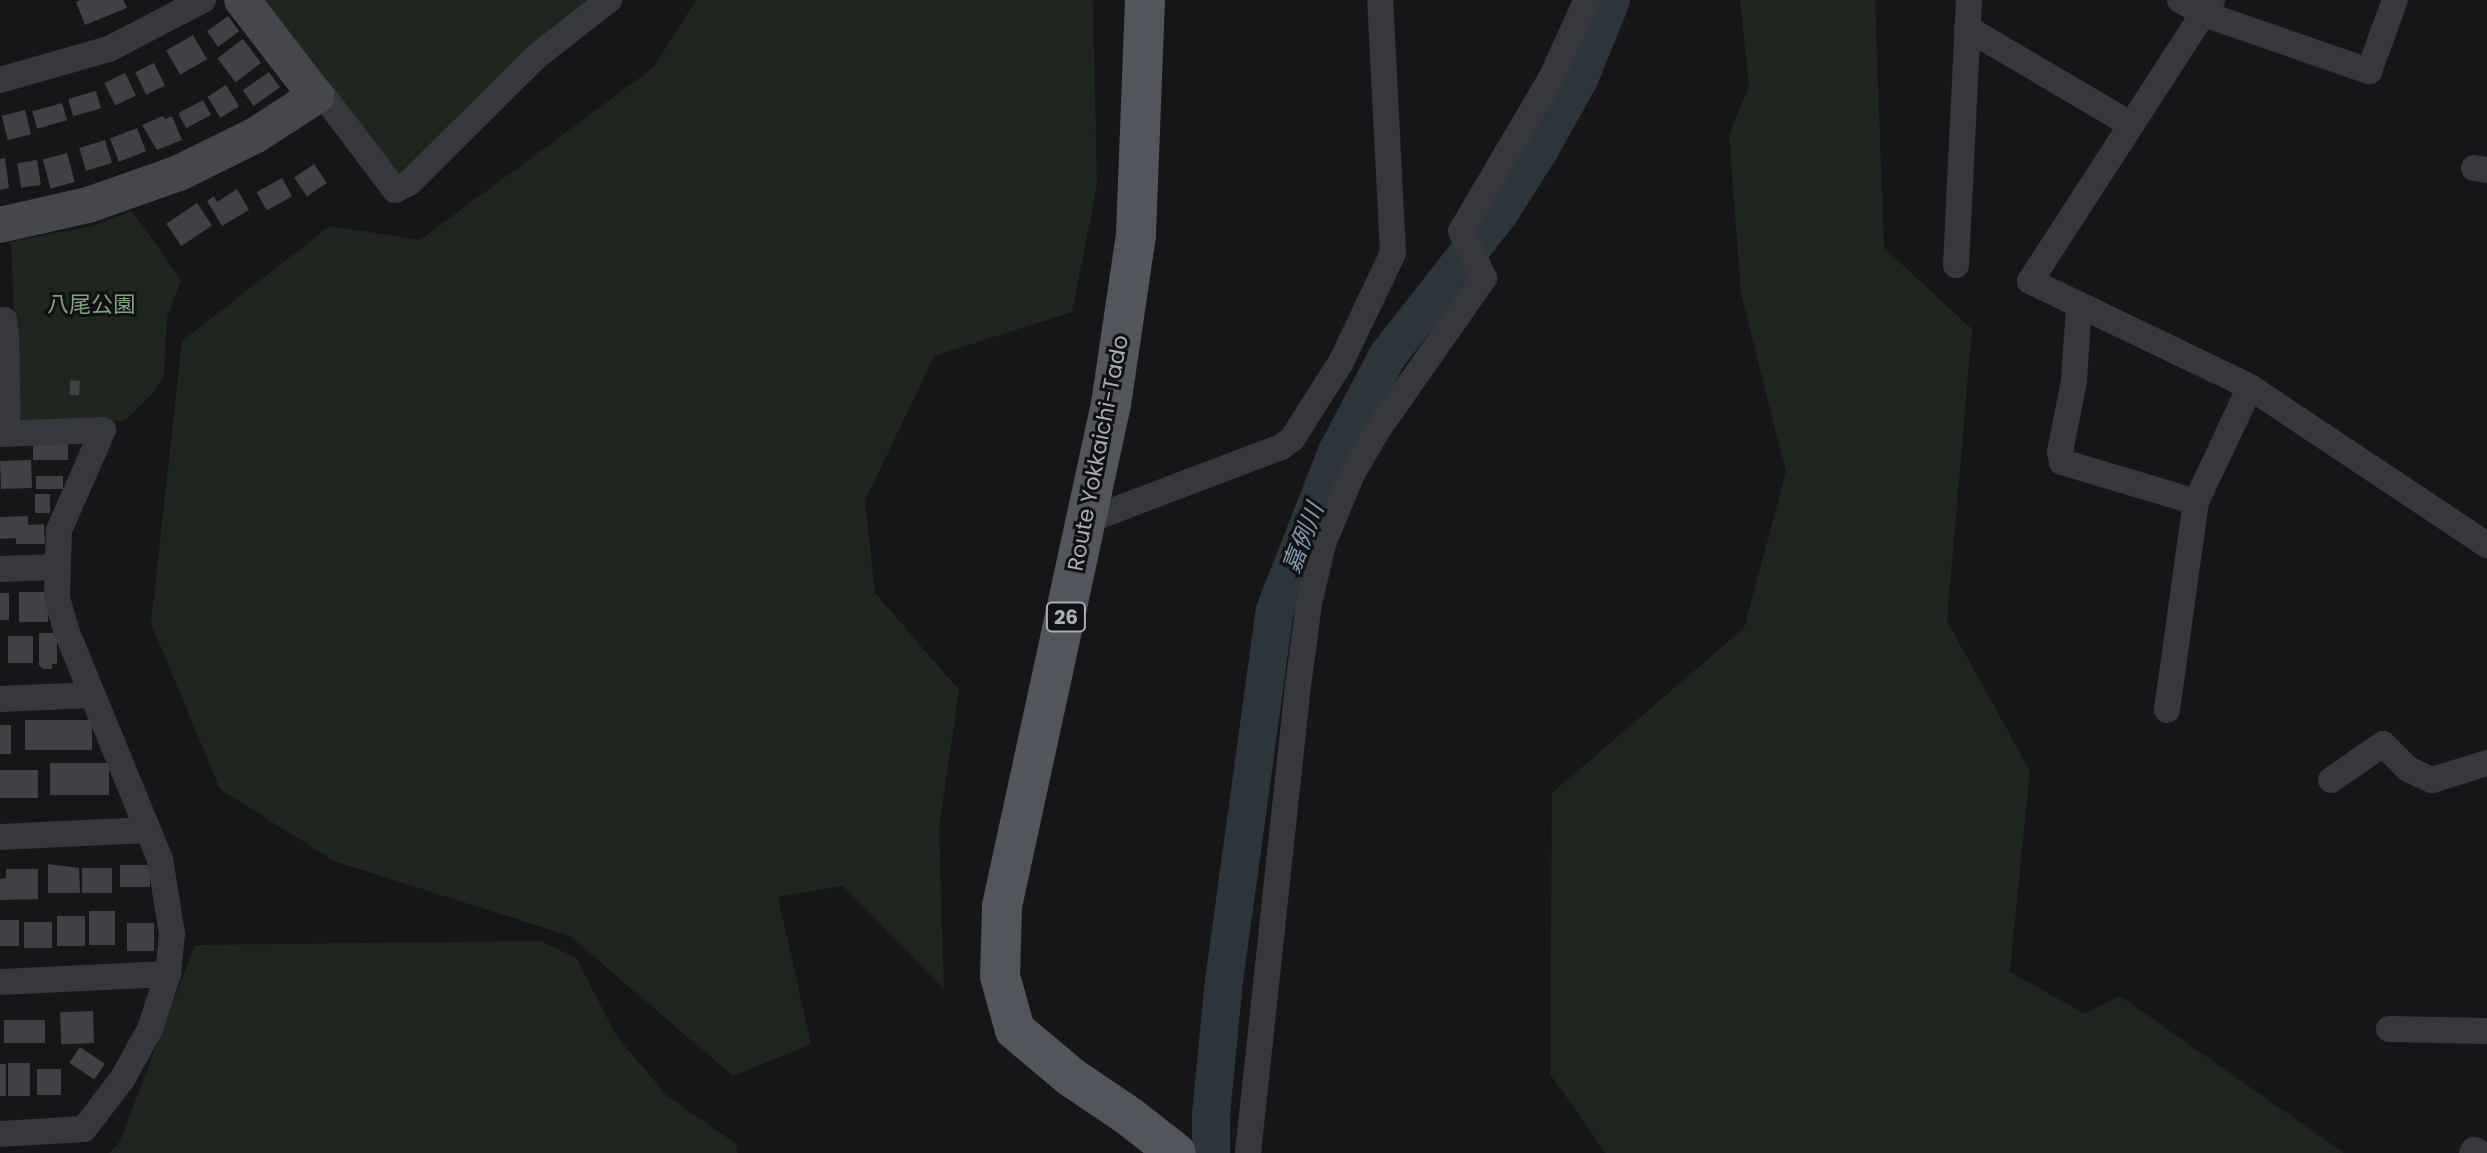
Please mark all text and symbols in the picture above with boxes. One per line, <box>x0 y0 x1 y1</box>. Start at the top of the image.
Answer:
park label: 八尾公園 <box>47 292 135 318</box>
street label: Route Yokkaichi-Tado <box>1062 333 1134 573</box>
water label: 嘉例川 <box>1277 499 1329 577</box>
road number: 26 <box>1044 601 1088 633</box>

